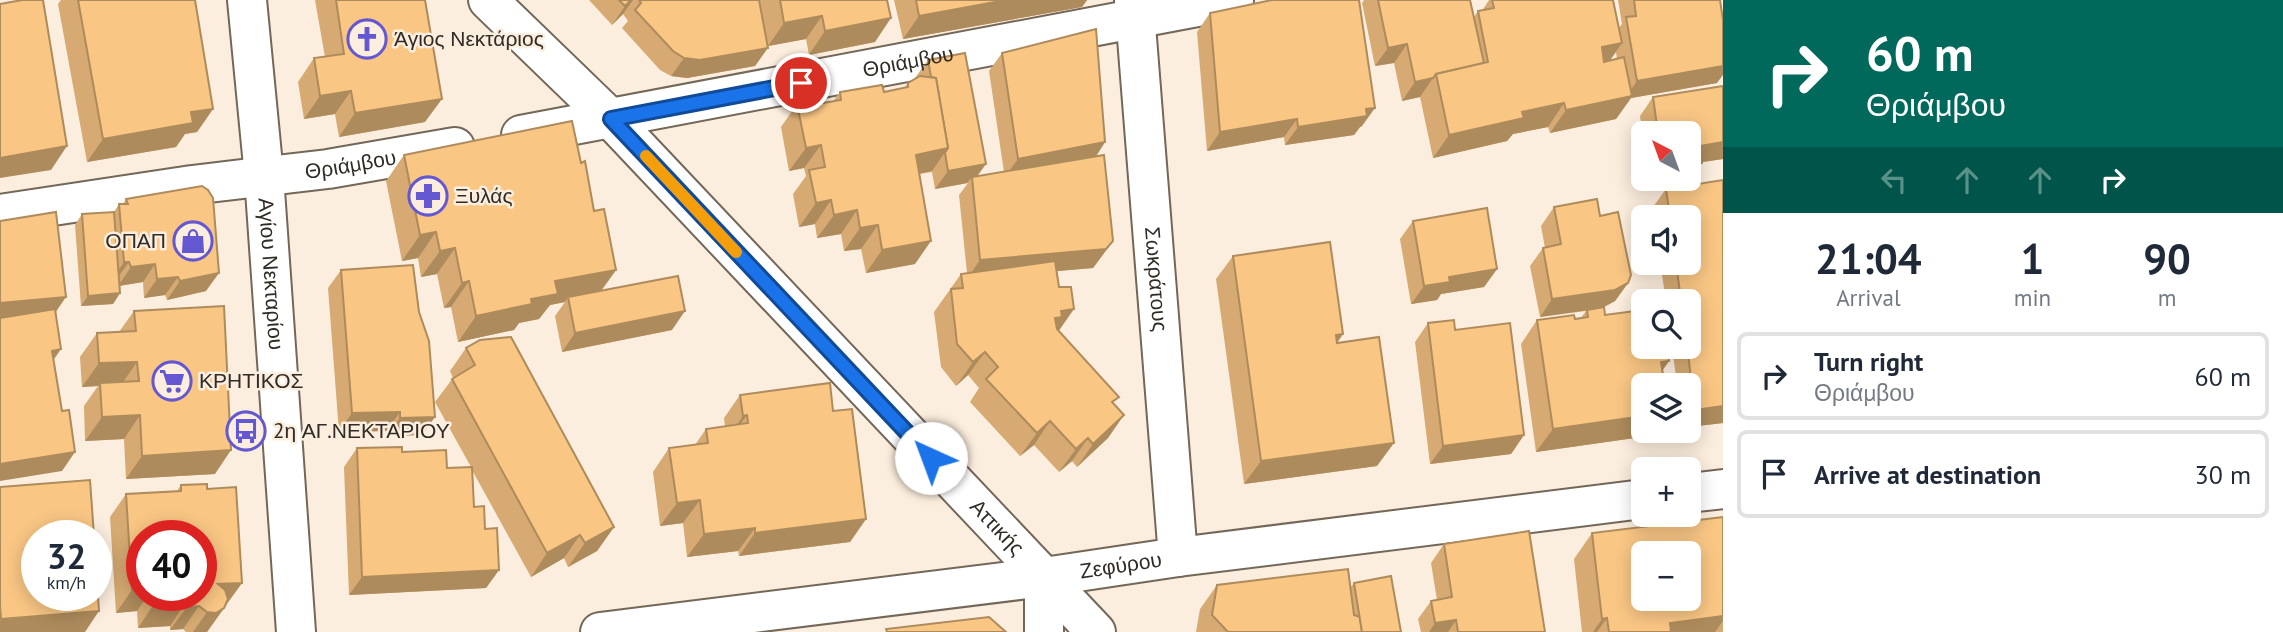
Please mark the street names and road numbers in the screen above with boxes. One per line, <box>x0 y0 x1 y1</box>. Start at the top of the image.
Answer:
street label: Θριάμβου <box>860 39 956 83</box>
street label: Θριάμβου <box>303 143 398 185</box>
street label: Αγίου Νεκταρίου <box>253 197 290 351</box>
street label: Σωκράτους <box>1139 226 1174 333</box>
street label: Αττικής <box>964 493 1030 561</box>
street label: Ζεφύρου <box>1078 546 1163 584</box>

